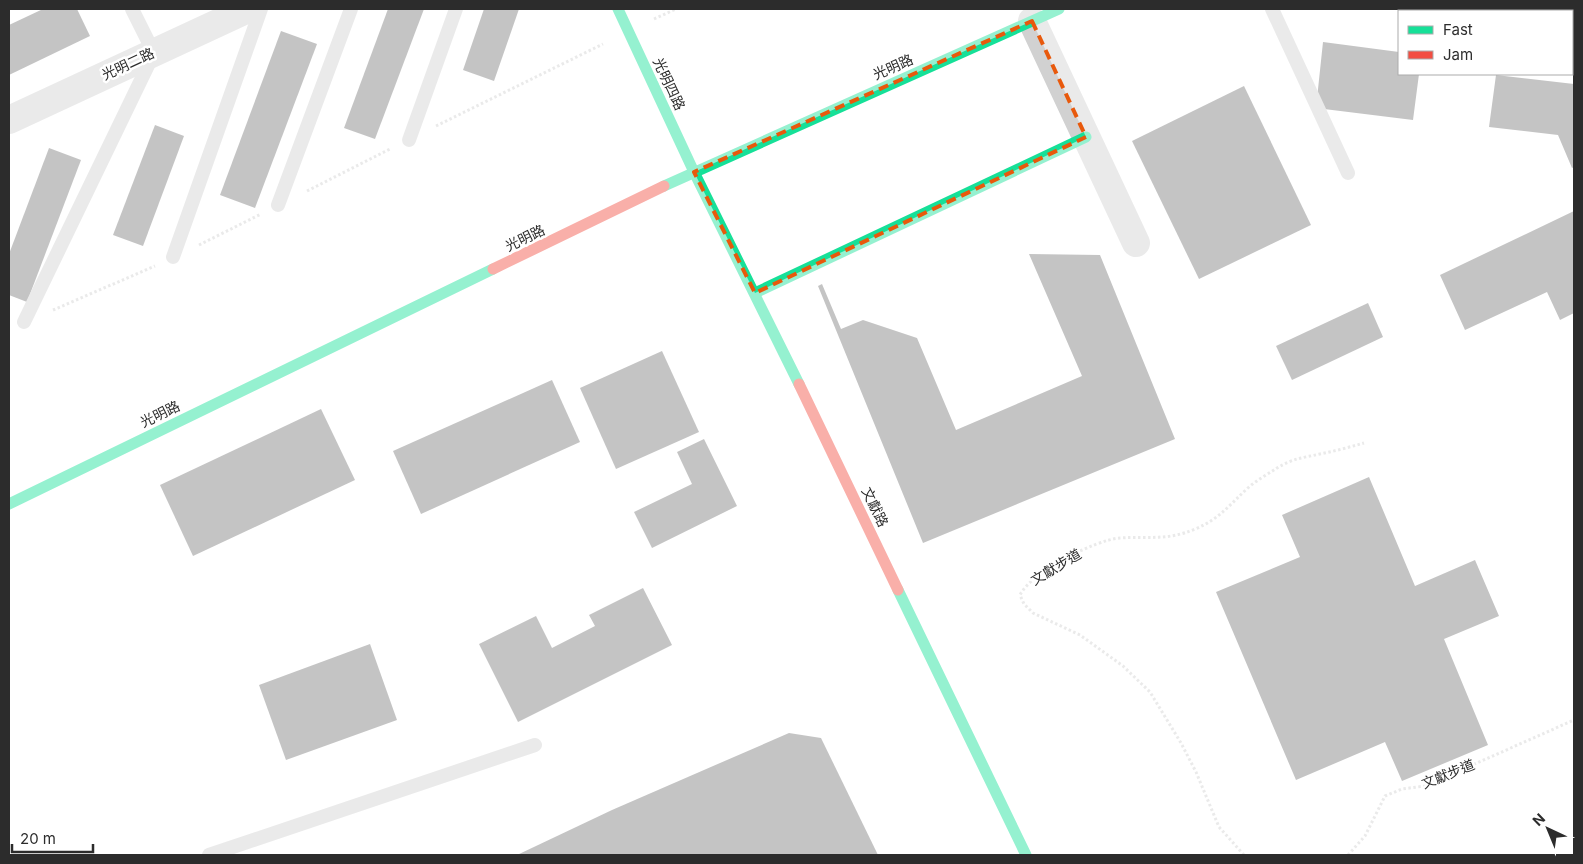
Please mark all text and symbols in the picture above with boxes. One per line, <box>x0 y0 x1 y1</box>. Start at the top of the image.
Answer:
legend <box>1398 10 1573 75</box>
text: Fast <box>1443 20 1473 39</box>
street label: 光明二路 <box>99 44 157 83</box>
text: Jam <box>1443 45 1473 64</box>
street label: 光明路 <box>870 50 915 83</box>
street label: 光明四路 <box>650 55 689 113</box>
street label: 光明路 <box>502 221 547 254</box>
street label: 光明路 <box>137 397 182 430</box>
street label: 文獻路 <box>859 484 892 529</box>
street label: 文獻步道 <box>1027 545 1084 588</box>
street label: 文獻步道 <box>1419 755 1477 792</box>
north arrow <box>1523 804 1573 854</box>
text: N <box>1529 809 1548 829</box>
scale bar <box>12 822 94 854</box>
text: 20 m <box>20 829 56 848</box>

